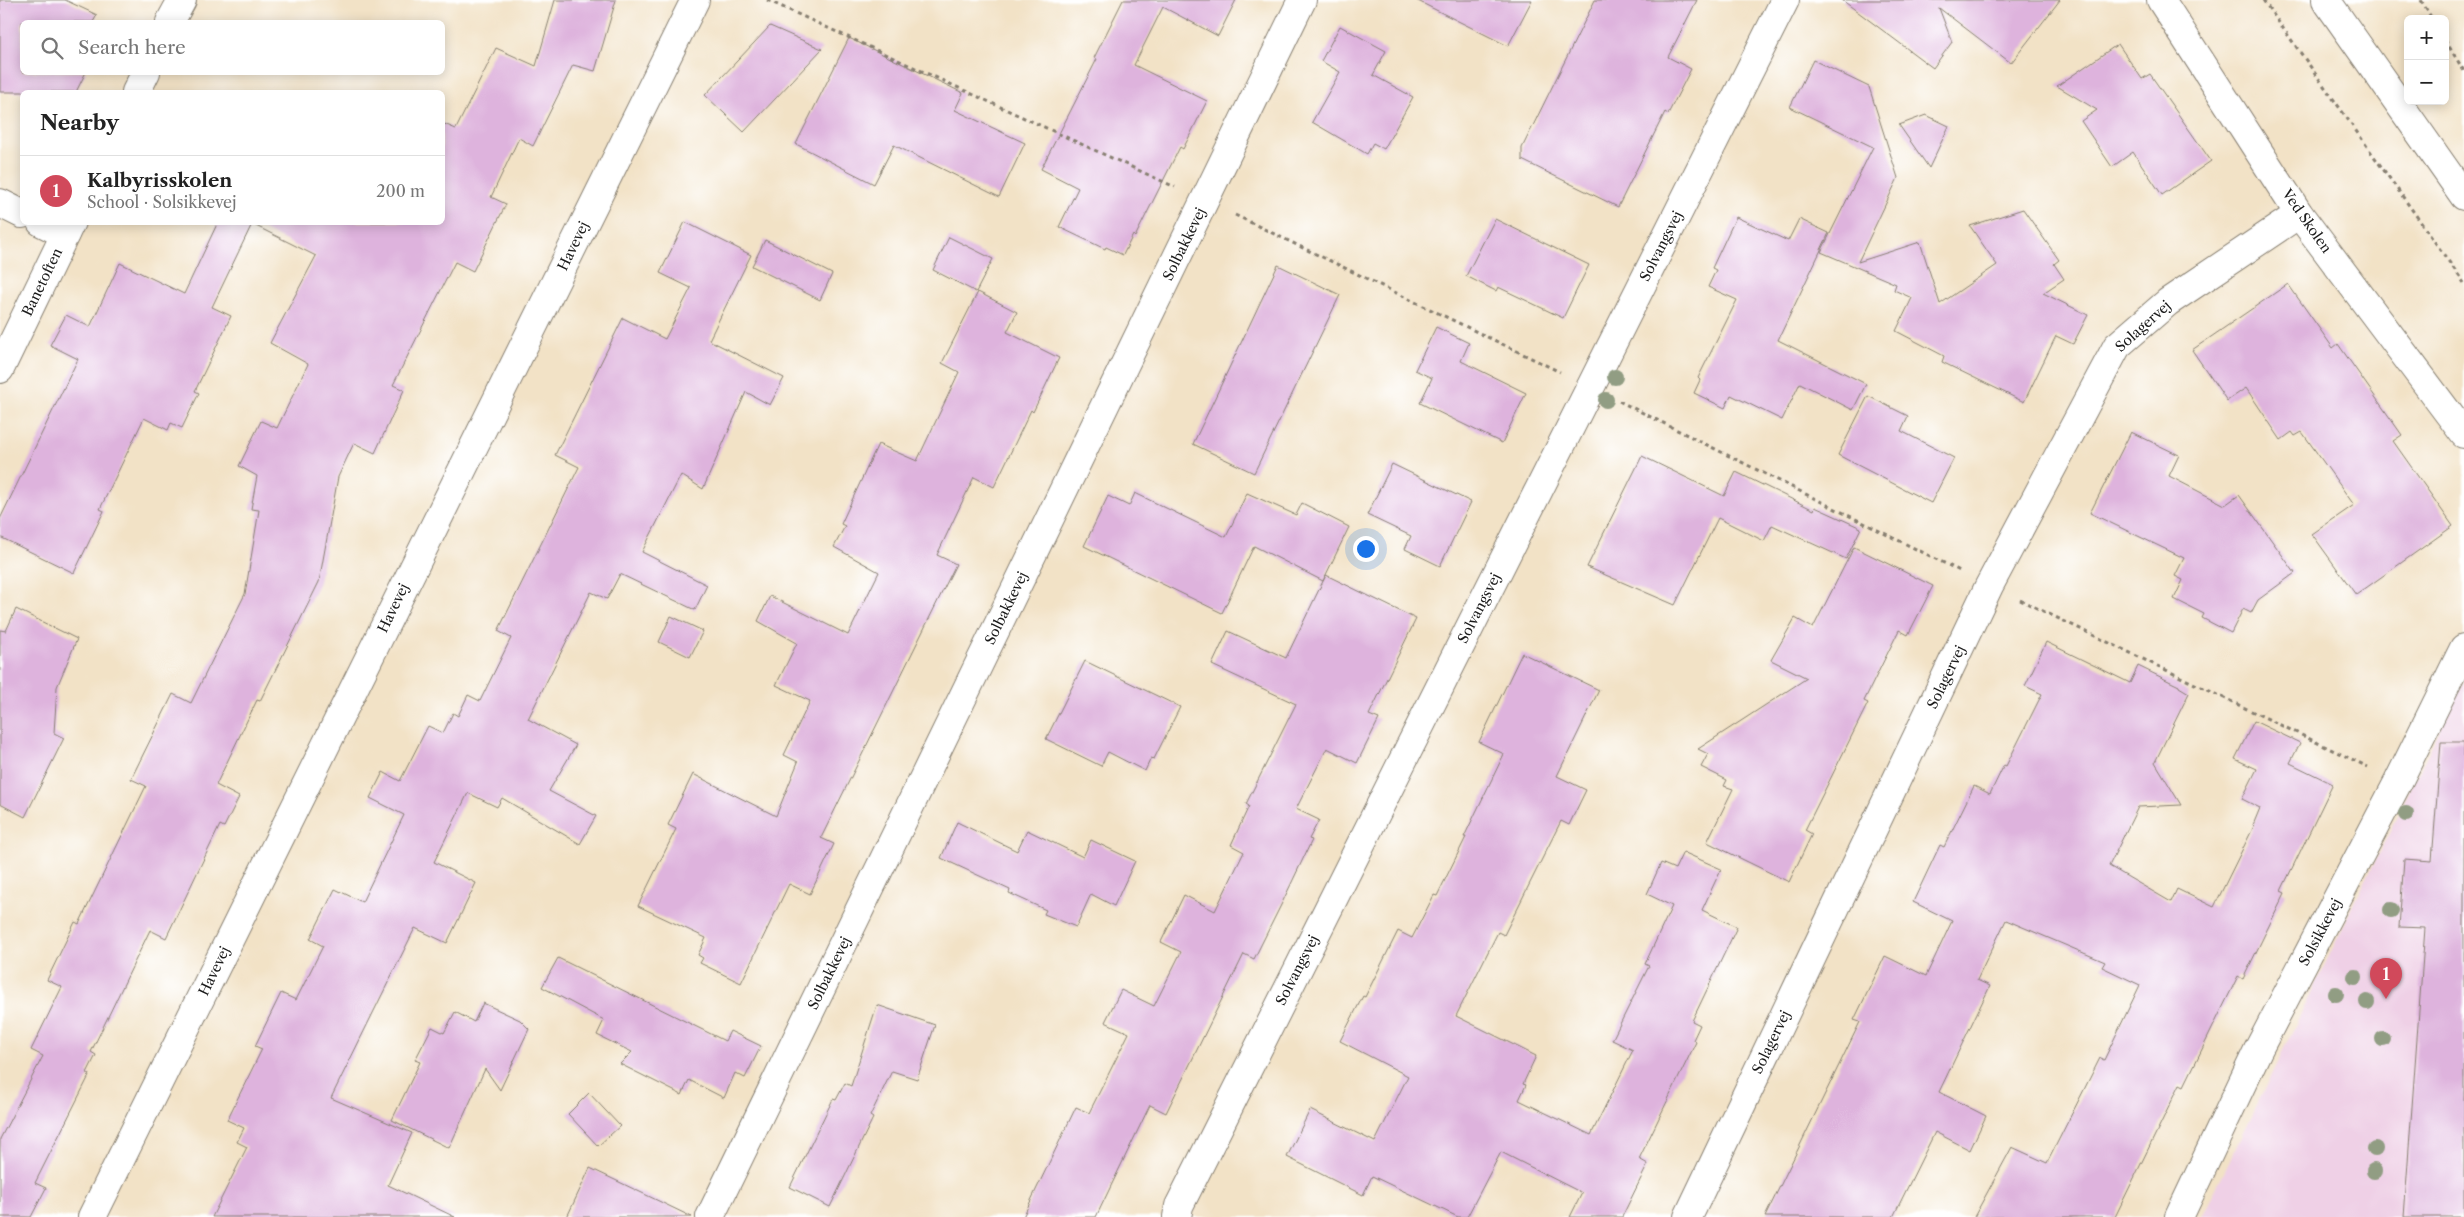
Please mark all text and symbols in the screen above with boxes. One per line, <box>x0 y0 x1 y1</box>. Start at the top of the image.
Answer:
map controls <box>2404 15 2449 105</box>
button: + <box>2404 15 2449 60</box>
search box <box>20 20 445 75</box>
icon: search <box>38 34 66 62</box>
text: Search here <box>78 36 186 59</box>
button: − <box>2404 60 2449 105</box>
text: Nearby <box>40 110 119 135</box>
text: Kalbyrisskolen <box>87 169 232 192</box>
text: 1 <box>52 181 60 201</box>
text: 200 m <box>376 181 425 201</box>
street label: Ved Skolen <box>2278 185 2336 257</box>
text: School · Solsikkevej <box>87 192 237 212</box>
street label: Solbakkevej <box>1159 204 1209 284</box>
street label: Solvangsvej <box>1636 208 1686 284</box>
street label: Havevej <box>553 218 593 274</box>
street label: Banetoften <box>18 245 66 319</box>
street label: Solagervej <box>2111 296 2175 356</box>
your location <box>1353 536 1379 562</box>
street label: Solbakkevej <box>981 568 1031 648</box>
street label: Solvangsvej <box>1454 570 1504 646</box>
street label: Havevej <box>373 580 413 636</box>
street label: Solagervej <box>1923 642 1969 712</box>
street label: Solsikkevej <box>2295 895 2345 969</box>
street label: Solvangsvej <box>1272 932 1322 1008</box>
street label: Solbakkevej <box>804 933 854 1013</box>
street label: Havevej <box>194 943 234 999</box>
pin: 1 <box>2370 958 2402 999</box>
street label: Solagervej <box>1748 1007 1794 1077</box>

